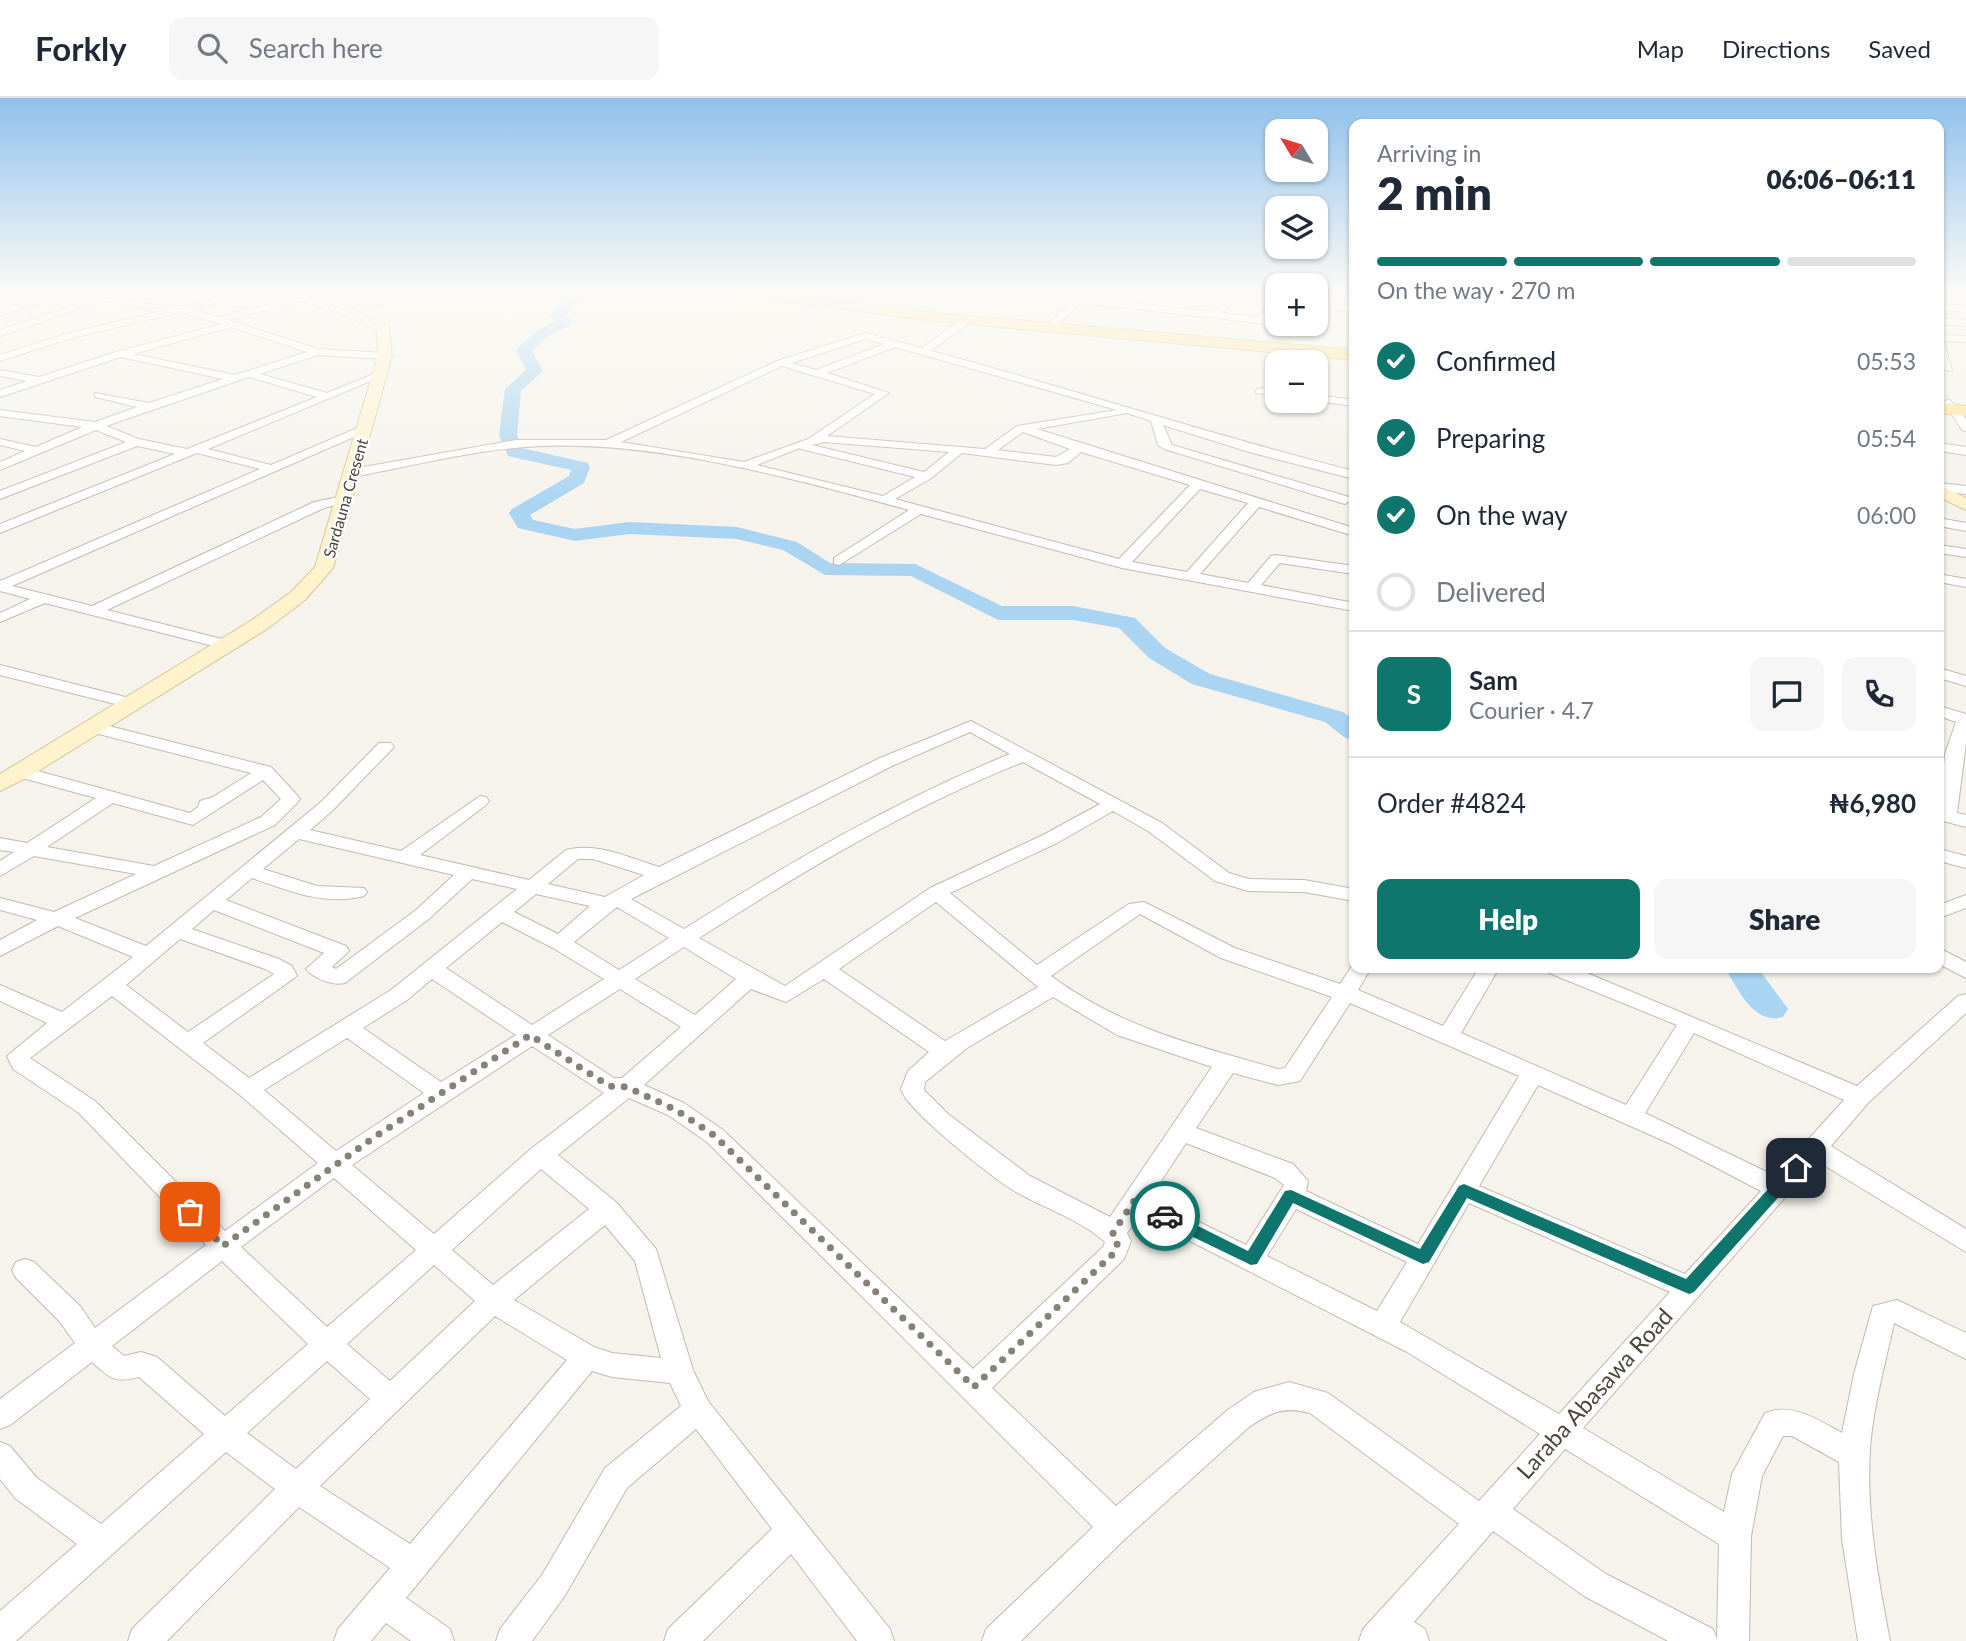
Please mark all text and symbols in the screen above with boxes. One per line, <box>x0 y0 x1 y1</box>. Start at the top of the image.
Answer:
search box <box>169 17 659 80</box>
text: Forkly <box>35 28 127 68</box>
icon: search <box>193 29 231 67</box>
text: Search here <box>249 32 383 64</box>
text: Map <box>1637 34 1684 63</box>
text: Directions <box>1722 34 1830 63</box>
text: Saved <box>1868 34 1931 63</box>
north arrow <box>1265 119 1328 182</box>
map controls <box>1265 119 1328 413</box>
text: Arriving in <box>1377 139 1481 167</box>
text: 06:06–06:11 <box>1766 163 1916 195</box>
text: 2 min <box>1377 165 1492 220</box>
button: layers <box>1265 196 1328 259</box>
button: + <box>1265 273 1328 336</box>
text: On the way · 270 m <box>1377 276 1576 304</box>
icon: check <box>1377 342 1415 380</box>
text: Confirmed <box>1436 345 1556 377</box>
text: 05:53 <box>1857 347 1916 375</box>
button: − <box>1265 350 1328 413</box>
icon: check <box>1377 419 1415 457</box>
text: Preparing <box>1436 422 1545 454</box>
text: 05:54 <box>1857 424 1916 452</box>
street label: Sardauna Cresent <box>319 436 371 560</box>
icon: check <box>1377 496 1415 534</box>
text: On the way <box>1436 499 1568 531</box>
text: 06:00 <box>1857 501 1916 529</box>
text: Delivered <box>1436 576 1546 608</box>
button: chat <box>1750 657 1824 731</box>
button: phone <box>1842 657 1916 731</box>
text: Sam <box>1469 664 1518 696</box>
text: S <box>1407 678 1421 710</box>
text: Courier · 4.7 <box>1469 696 1594 724</box>
text: Order #4824 <box>1377 787 1526 819</box>
text: ₦6,980 <box>1829 787 1916 819</box>
button: Help <box>1377 879 1640 959</box>
button: Share <box>1654 879 1916 959</box>
pin <box>1766 1138 1826 1198</box>
icon: home <box>1777 1149 1815 1187</box>
courier <box>1130 1181 1200 1251</box>
pin <box>160 1182 220 1242</box>
icon: bag <box>171 1193 209 1231</box>
icon: car <box>1146 1197 1184 1235</box>
street label: Laraba Abasawa Road <box>1510 1302 1678 1484</box>

